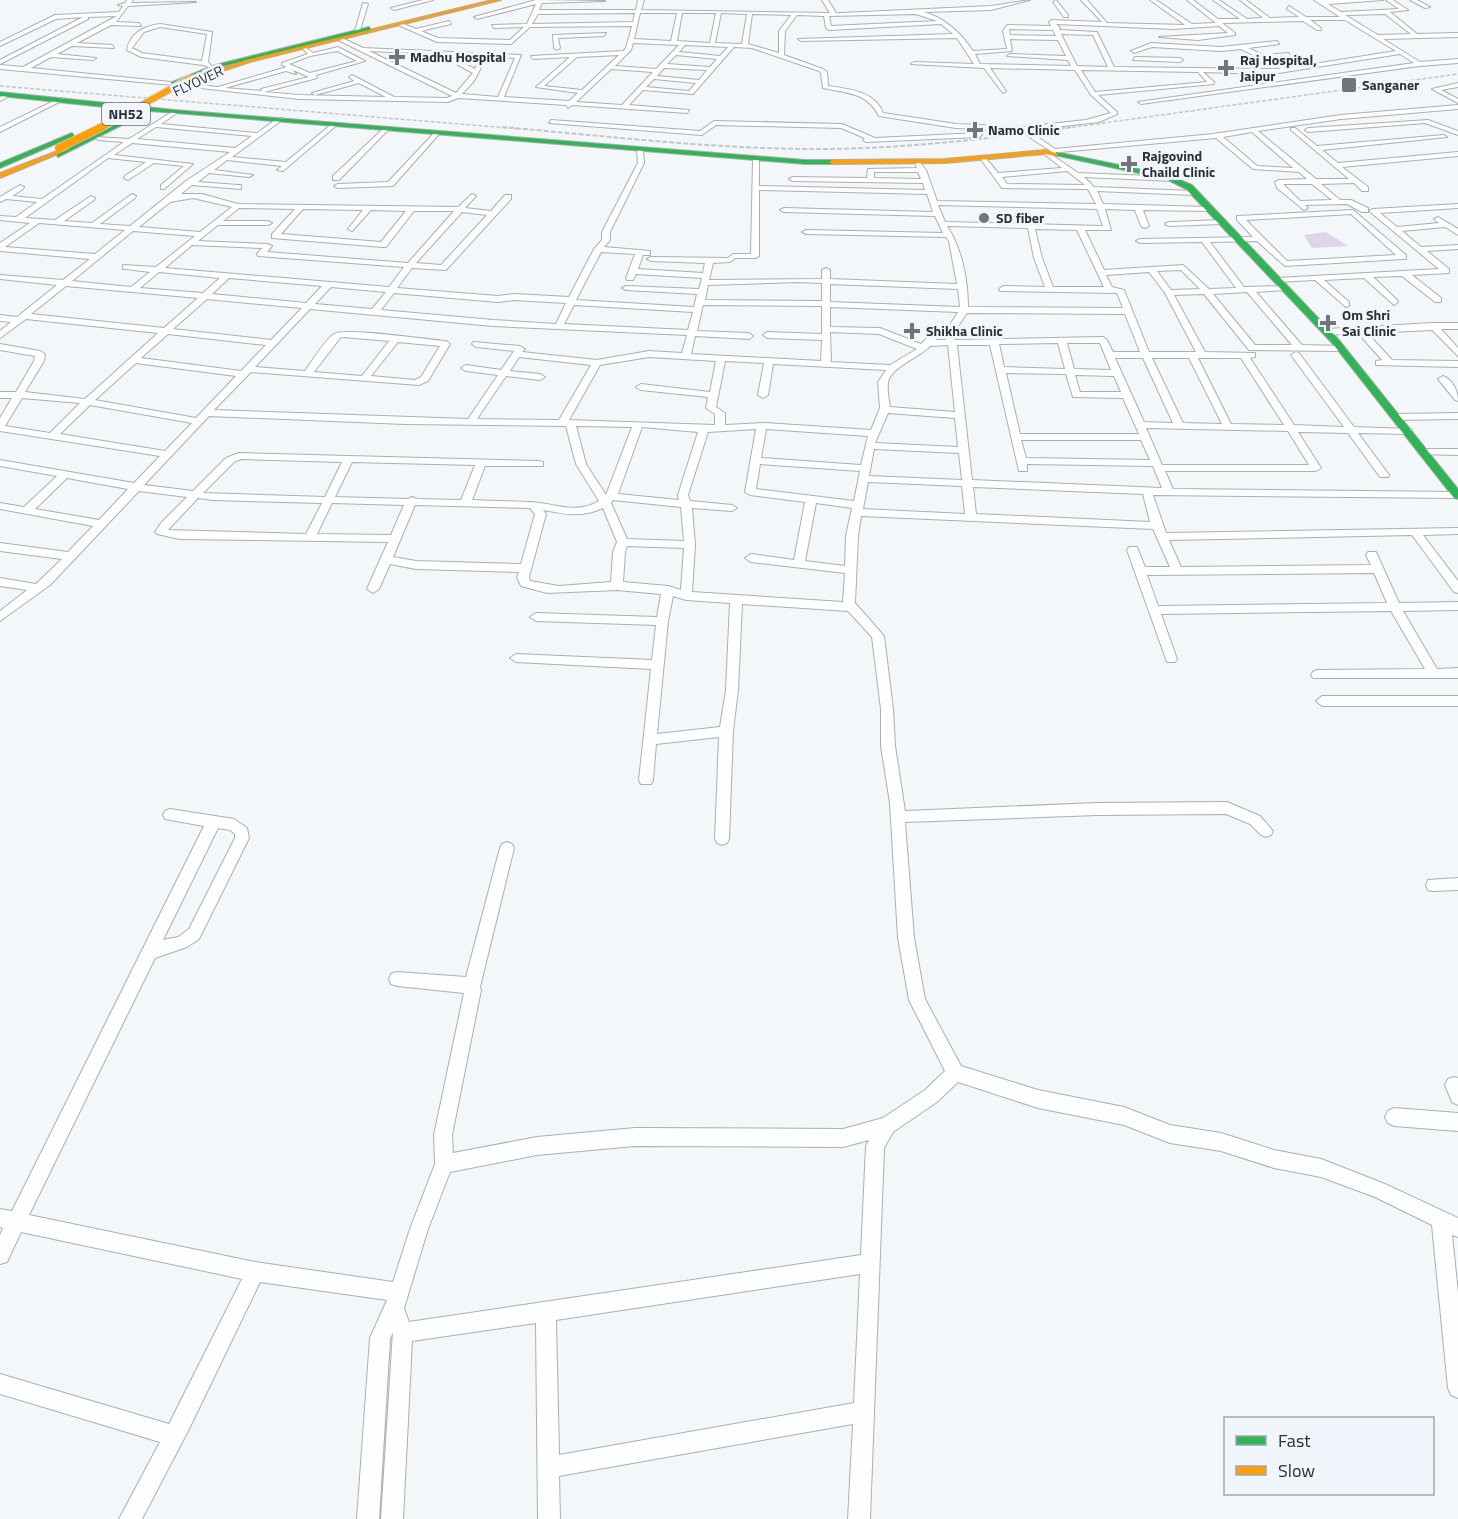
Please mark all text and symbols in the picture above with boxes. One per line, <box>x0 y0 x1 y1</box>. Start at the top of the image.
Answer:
place label: Madhu Hospital <box>410 46 506 67</box>
marker: Madhu Hospital <box>388 48 406 66</box>
place label: Raj Hospital, Jaipur <box>1240 49 1317 86</box>
marker: Raj Hospital, Jaipur <box>1217 59 1235 77</box>
street label: FLYOVER <box>169 60 226 101</box>
place label: Sanganer <box>1362 74 1419 95</box>
marker: Sanganer <box>1340 76 1358 94</box>
road number: NH52 <box>102 103 150 125</box>
place label: Namo Clinic <box>988 119 1060 140</box>
marker: Namo Clinic <box>966 121 984 139</box>
place label: Rajgovind Chaild Clinic <box>1142 145 1215 182</box>
marker: Rajgovind Chaild Clinic <box>1120 155 1138 173</box>
place label: SD fiber <box>996 207 1044 228</box>
marker: SD fiber <box>977 211 991 225</box>
place label: Om Shri Sai Clinic <box>1342 304 1396 341</box>
marker: Om Shri Sai Clinic <box>1319 314 1337 332</box>
place label: Shikha Clinic <box>926 320 1003 341</box>
marker: Shikha Clinic <box>903 322 921 340</box>
legend <box>1224 1417 1434 1495</box>
text: Fast <box>1278 1427 1311 1454</box>
text: Slow <box>1278 1457 1315 1484</box>

